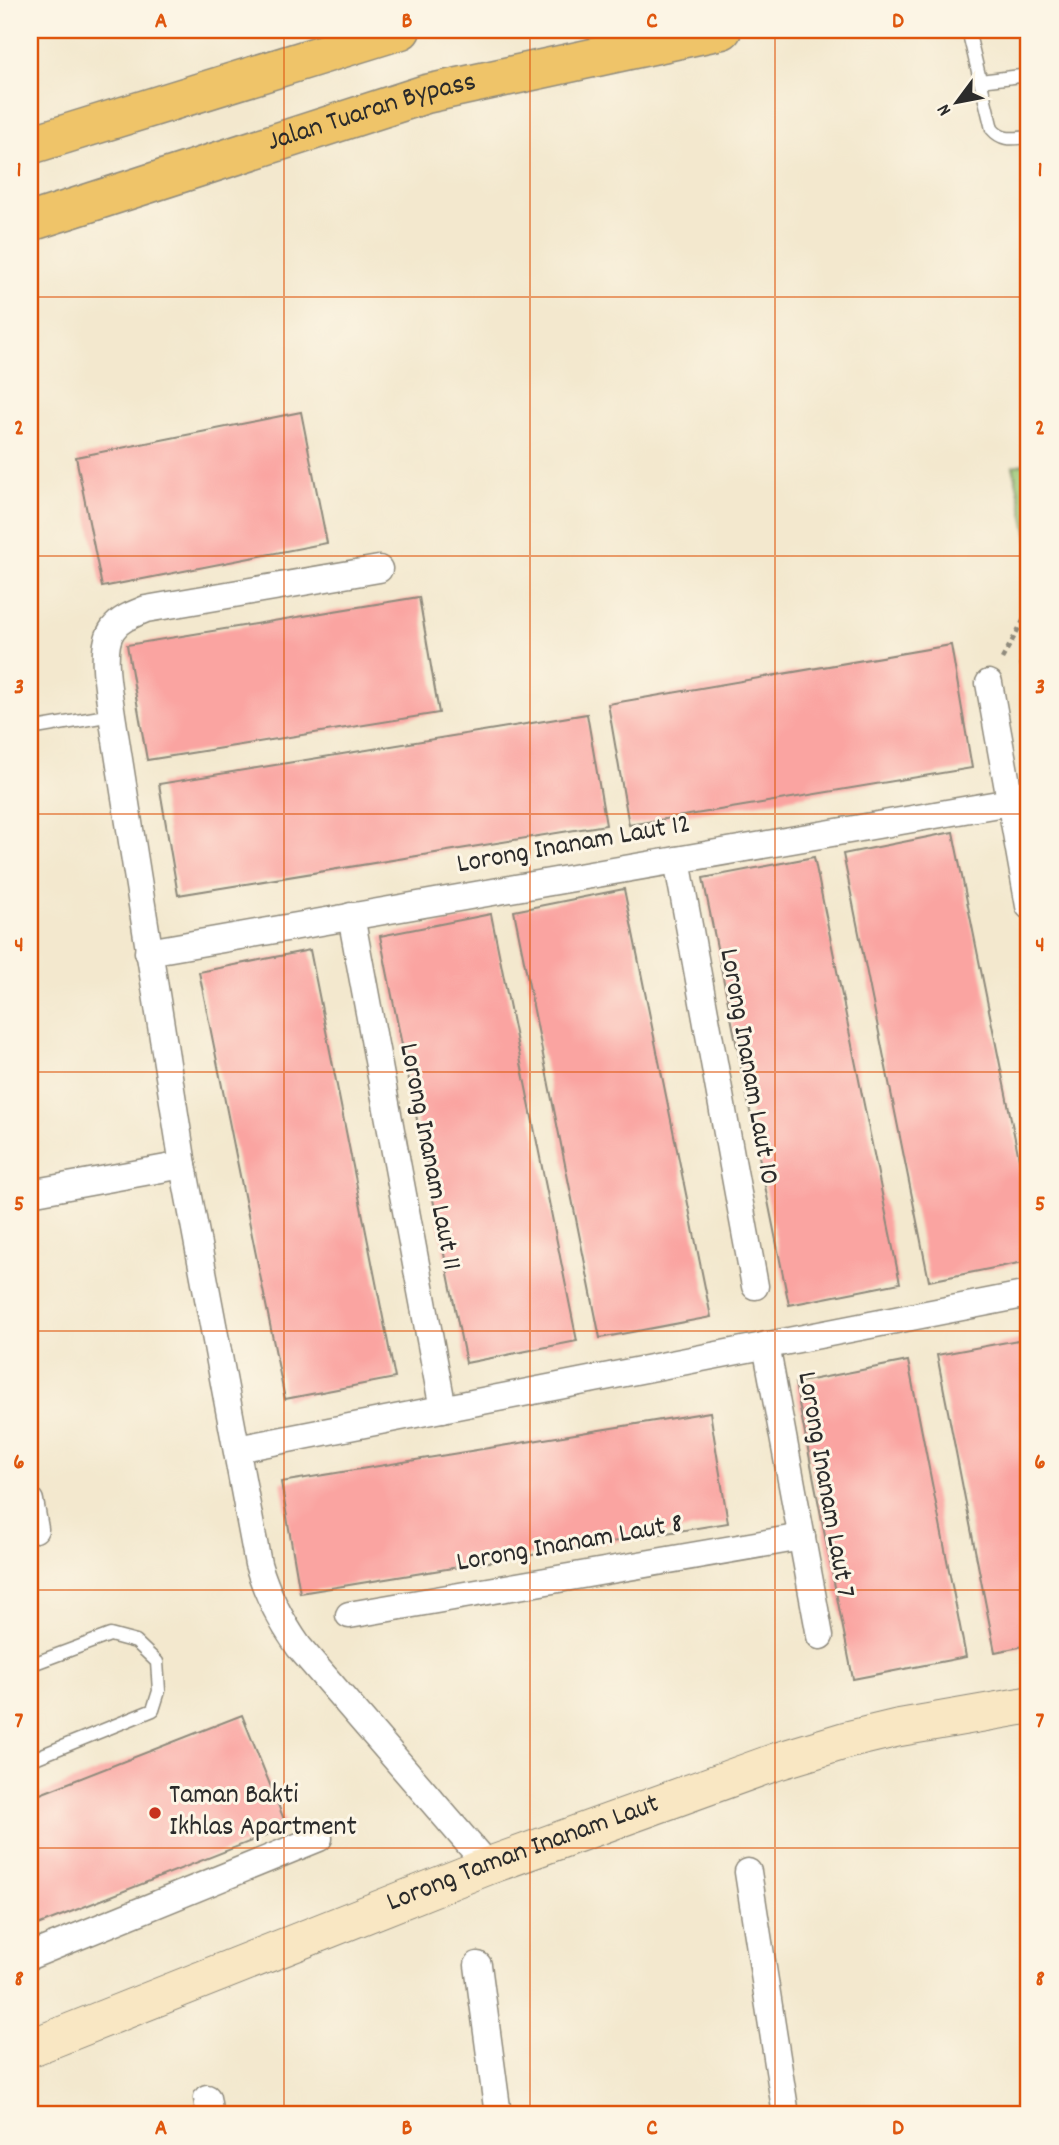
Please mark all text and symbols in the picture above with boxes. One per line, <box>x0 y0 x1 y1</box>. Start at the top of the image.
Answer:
text: A <box>155 6 167 39</box>
text: B <box>402 6 413 39</box>
text: C <box>646 6 658 39</box>
text: D <box>892 6 904 39</box>
street label: Jalan Tuaran Bypass <box>263 64 480 164</box>
north arrow <box>922 66 992 136</box>
text: N <box>932 98 959 120</box>
text: 1 <box>16 155 22 188</box>
text: 1 <box>1037 155 1043 188</box>
text: 2 <box>14 413 24 446</box>
text: 2 <box>1035 413 1045 446</box>
text: 3 <box>14 672 24 705</box>
text: 3 <box>1035 672 1045 705</box>
street label: Lorong Inanam Laut 12 <box>454 806 694 886</box>
text: 4 <box>14 930 24 963</box>
text: 4 <box>1035 930 1045 963</box>
street label: Lorong Inanam Laut 10 <box>706 946 788 1188</box>
street label: Lorong Inanam Laut 11 <box>386 1040 470 1274</box>
text: 5 <box>14 1189 24 1222</box>
text: 5 <box>1035 1189 1045 1222</box>
street label: Lorong Inanam Laut 7 <box>784 1369 864 1601</box>
text: 6 <box>13 1447 25 1480</box>
text: 6 <box>1034 1447 1046 1480</box>
street label: Lorong Inanam Laut 8 <box>454 1505 686 1585</box>
text: 7 <box>15 1706 24 1739</box>
text: 7 <box>1036 1706 1045 1739</box>
place label: Taman Bakti Ikhlas Apartment <box>169 1777 357 1849</box>
street label: Lorong Taman Inanam Laut <box>381 1786 665 1924</box>
marker: Taman Bakti Ikhlas Apartment <box>147 1805 163 1821</box>
text: 8 <box>14 1964 24 1997</box>
text: 8 <box>1035 1964 1045 1997</box>
text: A <box>155 2113 167 2145</box>
text: B <box>402 2113 413 2145</box>
text: C <box>646 2113 658 2145</box>
text: D <box>892 2113 904 2145</box>

